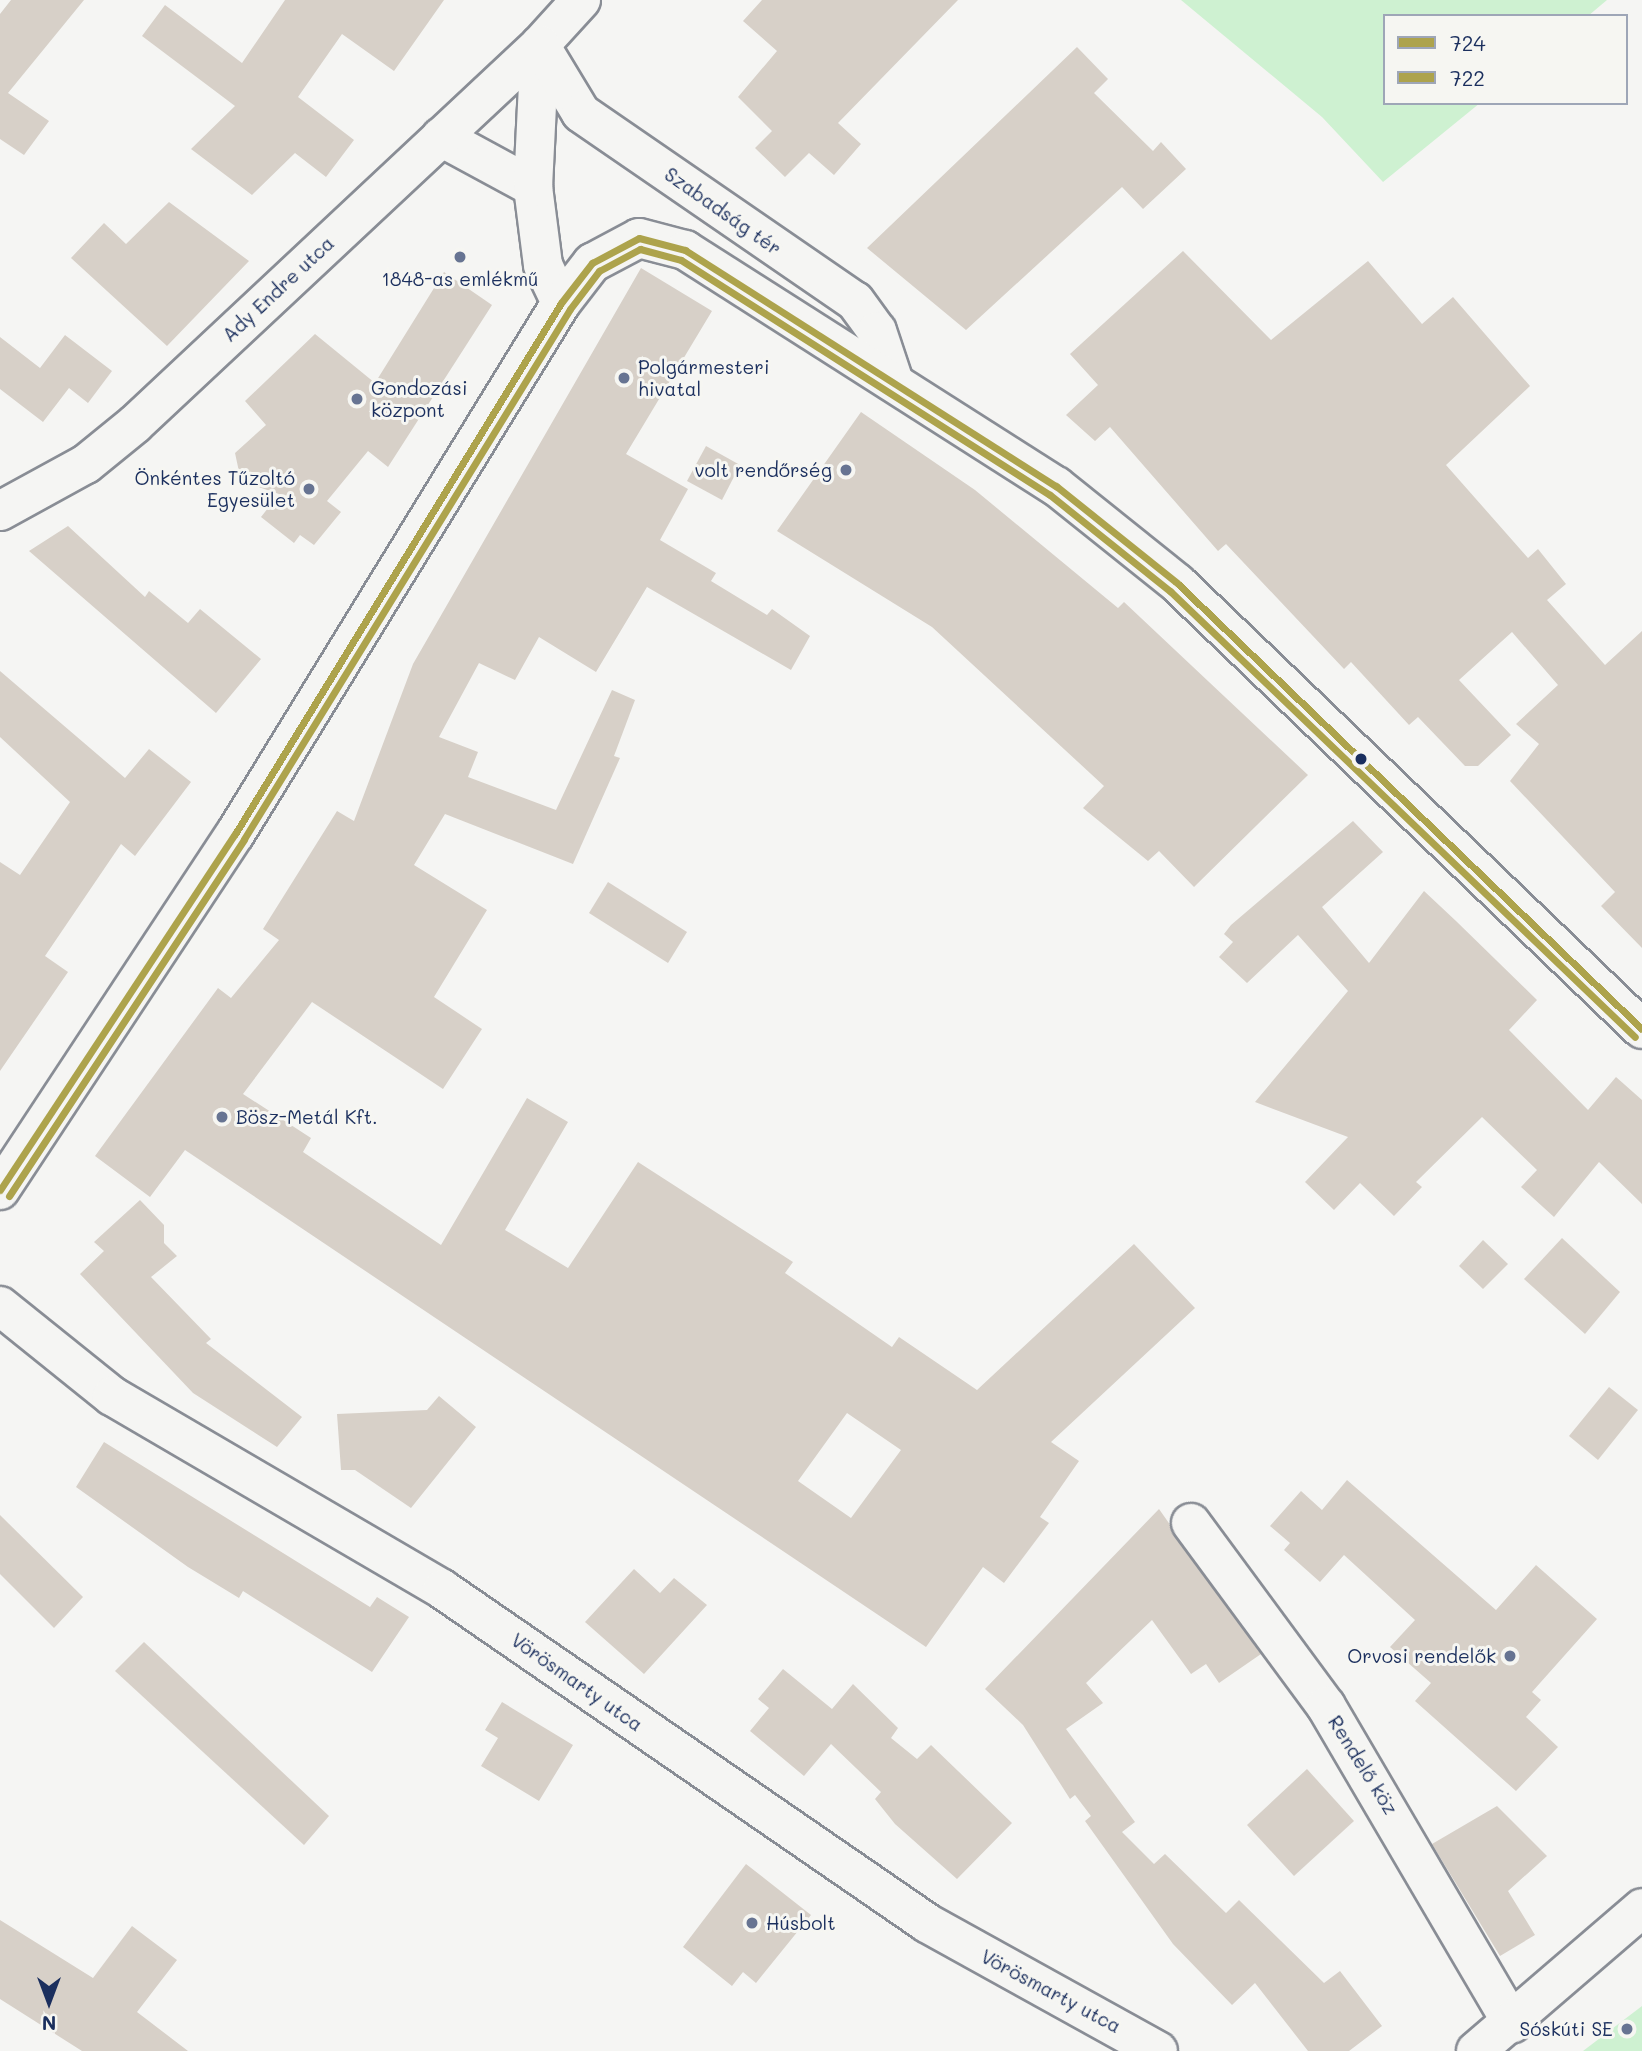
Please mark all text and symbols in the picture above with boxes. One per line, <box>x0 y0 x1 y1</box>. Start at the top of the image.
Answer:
legend <box>1383 14 1628 105</box>
text: 724 <box>1450 29 1486 56</box>
text: 722 <box>1450 64 1485 91</box>
street label: Szabadság tér <box>660 162 786 260</box>
street label: Ady Endre utca <box>218 232 338 346</box>
marker: 1848-as emlékmű <box>452 249 468 265</box>
place label: 1848-as emlékmű <box>382 268 538 290</box>
place label: Polgármesteri hivatal <box>638 356 770 400</box>
marker: Polgármesteri hivatal <box>616 370 632 386</box>
place label: Gondozási központ <box>371 377 468 421</box>
marker: Gondozási központ <box>349 391 365 407</box>
place label: volt rendőrség <box>694 459 832 481</box>
marker: volt rendőrség <box>838 462 854 478</box>
place label: Önkéntes Tűzoltó Egyesület <box>134 467 295 511</box>
marker: Önkéntes Tűzoltó Egyesület <box>301 481 317 497</box>
unlabelled marker <box>1354 752 1368 766</box>
place label: Bösz-Metál Kft. <box>236 1106 378 1128</box>
marker: Bösz-Metál Kft. <box>214 1109 230 1125</box>
street label: Vörösmarty utca <box>507 1628 647 1736</box>
place label: Orvosi rendelők <box>1347 1645 1496 1667</box>
marker: Orvosi rendelők <box>1502 1648 1518 1664</box>
street label: Rendelő köz <box>1324 1711 1402 1819</box>
place label: Húsbolt <box>766 1912 836 1934</box>
marker: Húsbolt <box>744 1915 760 1931</box>
street label: Vörösmarty utca <box>977 1945 1125 2037</box>
north arrow <box>14 1967 84 2037</box>
text: N <box>42 2011 56 2036</box>
place label: Sóskúti SE <box>1519 2018 1613 2040</box>
marker: Sóskúti SE <box>1619 2021 1635 2037</box>

